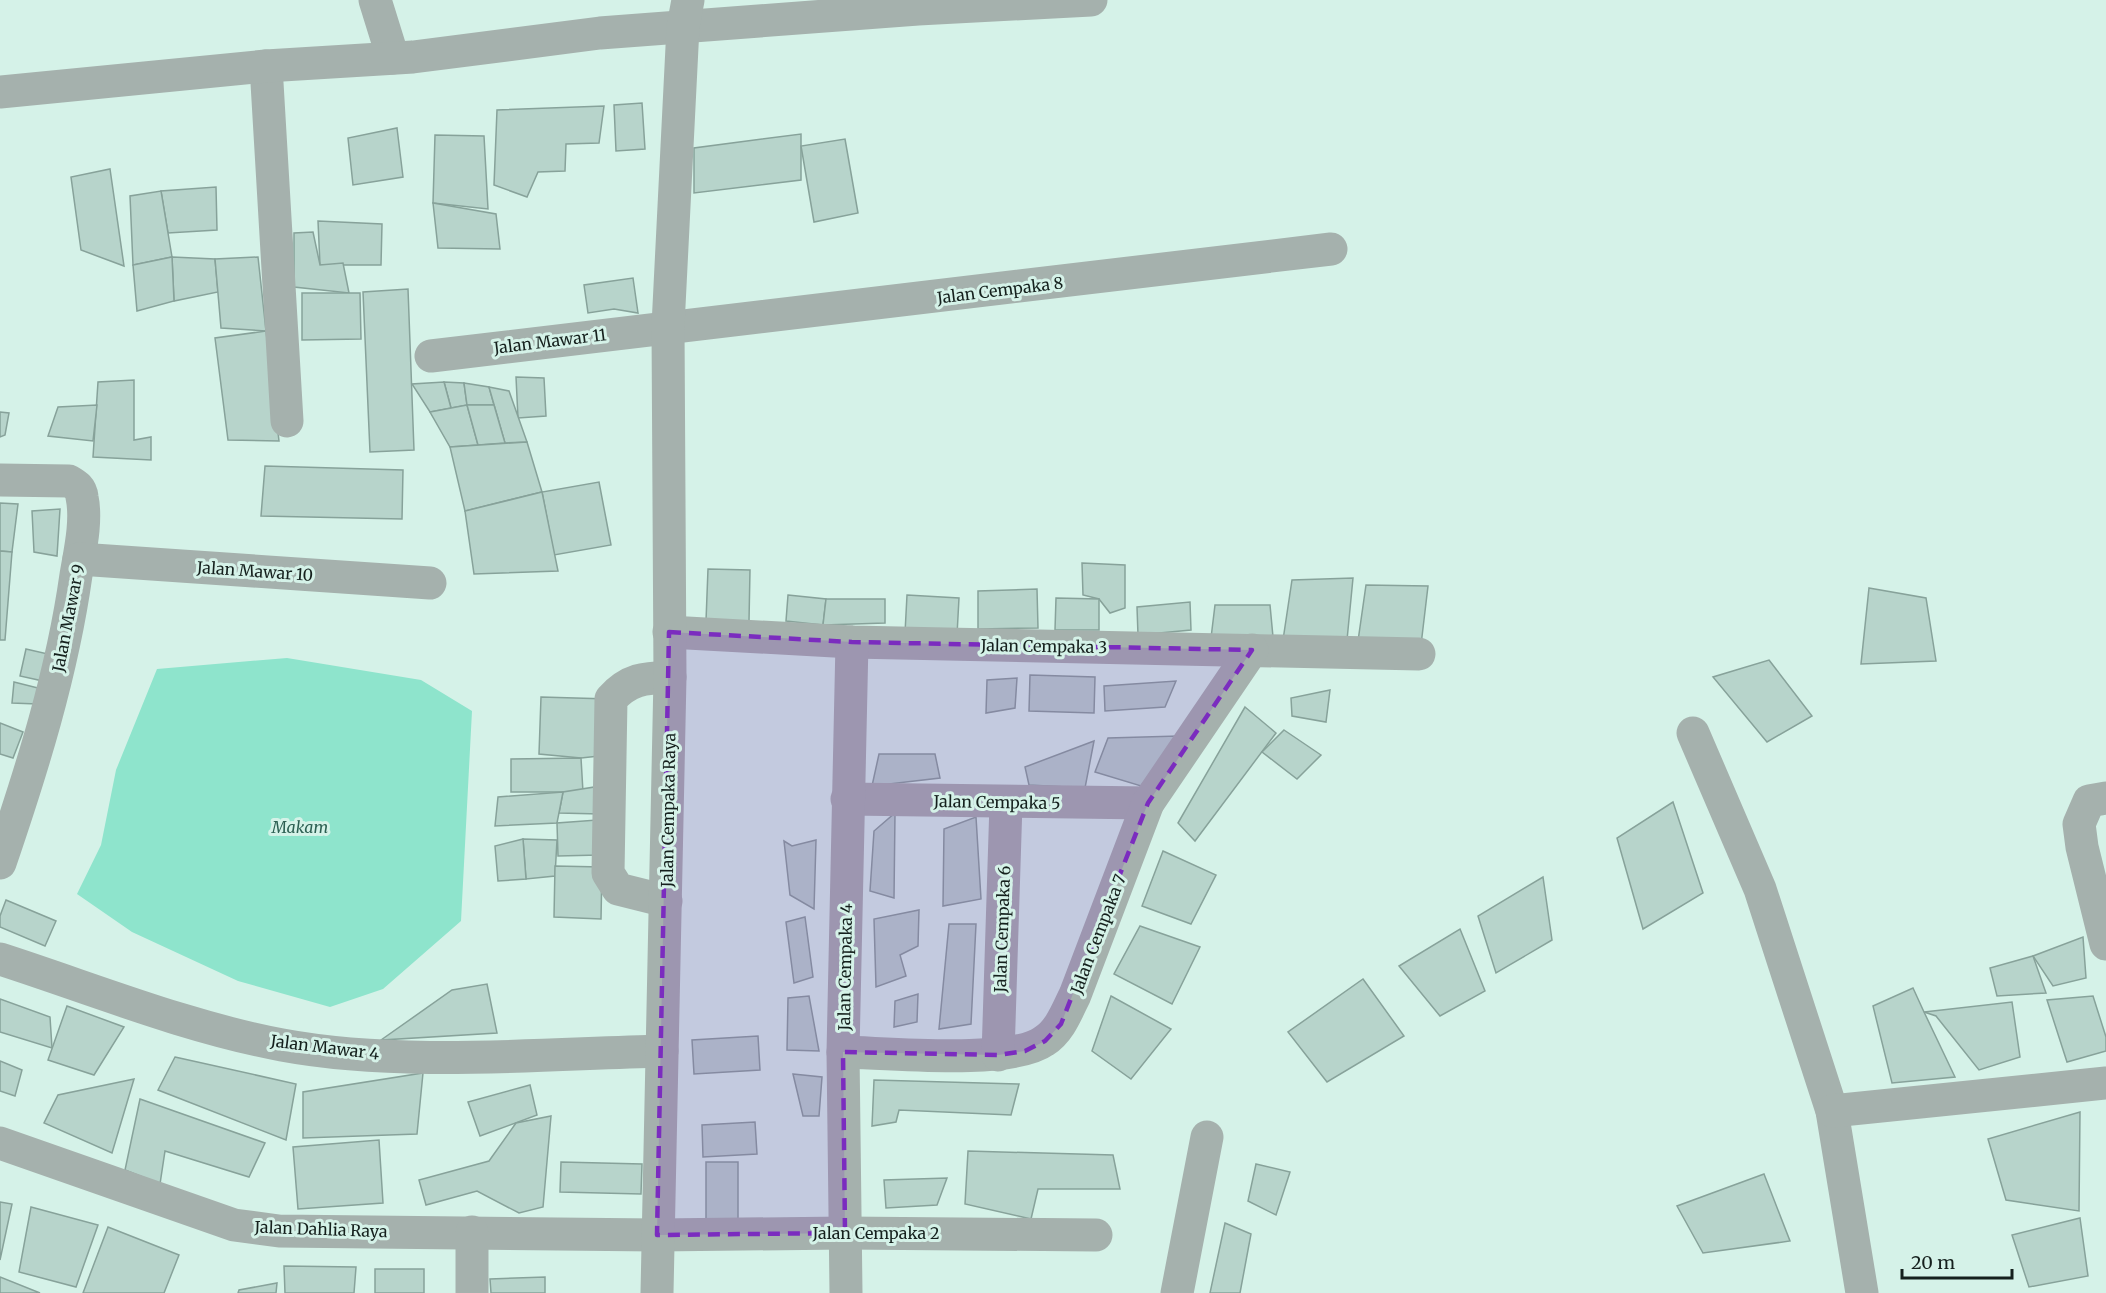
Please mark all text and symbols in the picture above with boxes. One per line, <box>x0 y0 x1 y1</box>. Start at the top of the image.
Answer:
street label: Jalan Cempaka 8 <box>935 272 1064 308</box>
street label: Jalan Mawar 11 <box>491 324 608 358</box>
street label: Jalan Mawar 10 <box>195 557 314 585</box>
street label: Jalan Mawar 9 <box>48 563 88 674</box>
street label: Jalan Cempaka 3 <box>980 635 1107 657</box>
street label: Jalan Cempaka Raya <box>657 732 679 888</box>
street label: Jalan Cempaka 5 <box>932 791 1061 813</box>
park label: Makam <box>271 817 328 837</box>
street label: Jalan Cempaka 6 <box>990 865 1014 994</box>
street label: Jalan Cempaka 7 <box>1066 871 1130 998</box>
street label: Jalan Cempaka 4 <box>834 903 856 1032</box>
street label: Jalan Mawar 4 <box>269 1030 381 1064</box>
street label: Jalan Dahlia Raya <box>253 1217 388 1241</box>
street label: Jalan Cempaka 2 <box>812 1223 939 1243</box>
scale bar <box>1902 1242 2012 1280</box>
text: 20 m <box>1911 1251 1955 1274</box>

